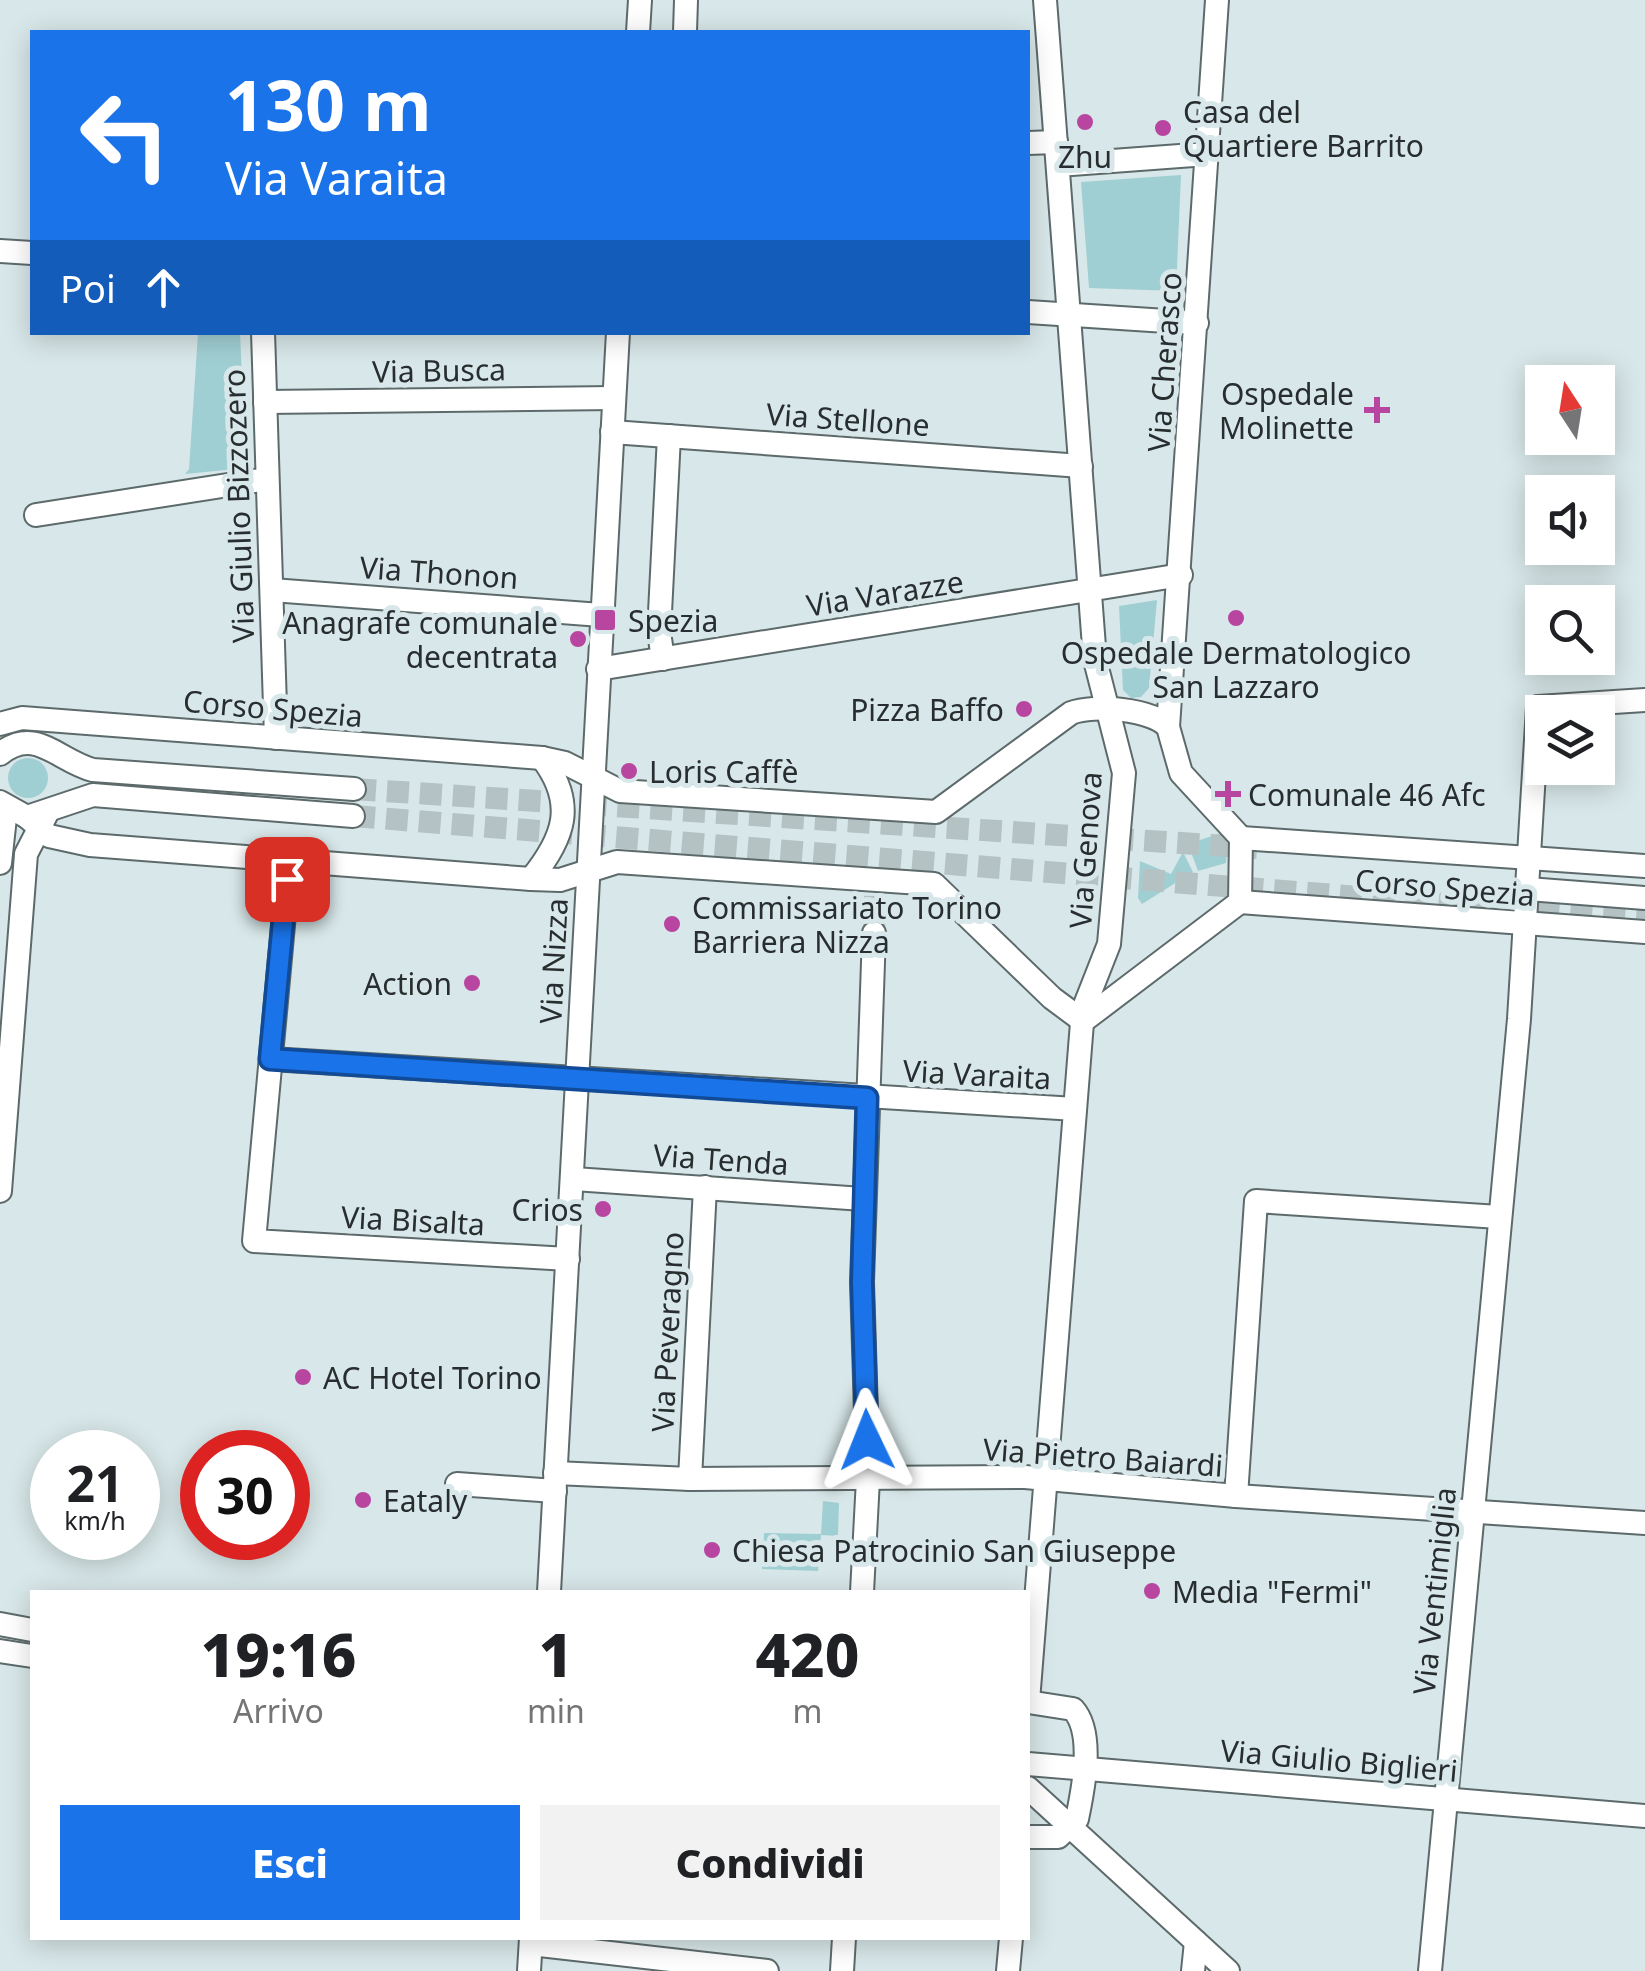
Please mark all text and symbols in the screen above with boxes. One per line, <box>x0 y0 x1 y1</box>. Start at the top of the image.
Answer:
text: 130 m <box>225 56 432 152</box>
icon: left <box>60 70 190 200</box>
place label: Casa del Quartiere Barrito <box>1183 91 1424 166</box>
marker: Zhu <box>1074 111 1096 133</box>
marker: Casa del Quartiere Barrito <box>1152 117 1174 139</box>
place label: Zhu <box>1058 136 1112 177</box>
text: Via Varaita <box>225 147 448 208</box>
icon: ahead <box>136 260 191 315</box>
text: Poi <box>60 262 116 314</box>
street label: Via Cherasco <box>1137 271 1191 453</box>
street label: Via Busca <box>372 348 506 392</box>
north arrow <box>1525 365 1615 455</box>
map controls <box>1525 365 1615 785</box>
street label: Via Giulio Bizzozero <box>213 368 263 644</box>
place label: Ospedale Molinette <box>1219 373 1354 448</box>
street label: Via Stellone <box>765 393 931 445</box>
marker: Ospedale Molinette <box>1364 397 1390 423</box>
button: sound <box>1525 475 1615 565</box>
street label: Via Thonon <box>358 546 520 598</box>
street label: Via Varazze <box>804 560 966 626</box>
button: search <box>1525 585 1615 675</box>
place label: Spezia <box>628 600 718 641</box>
place label: Anagrafe comunale decentrata <box>282 602 558 677</box>
marker: Spezia <box>592 607 618 633</box>
marker: Ospedale Dermatologico San Lazzaro <box>1225 607 1247 629</box>
marker: Anagrafe comunale decentrata <box>567 628 589 650</box>
place label: Ospedale Dermatologico San Lazzaro <box>1061 632 1411 707</box>
street label: Corso Spezia <box>182 680 364 736</box>
place label: Pizza Baffo <box>850 689 1004 730</box>
button: layers <box>1525 695 1615 785</box>
marker: Pizza Baffo <box>1013 698 1035 720</box>
place label: Loris Caffè <box>649 751 799 792</box>
marker: Loris Caffè <box>618 760 640 782</box>
street label: Via Genova <box>1059 770 1111 930</box>
place label: Comunale 46 Afc <box>1248 774 1486 815</box>
marker: Comunale 46 Afc <box>1217 783 1239 805</box>
pin <box>245 837 330 922</box>
icon: arrive <box>260 852 315 907</box>
street label: Corso Spezia <box>1354 859 1536 915</box>
place label: Commissariato Torino Barriera Nizza <box>692 887 1002 962</box>
street label: Via Nizza <box>529 897 577 1025</box>
marker: Commissariato Torino Barriera Nizza <box>661 913 683 935</box>
place label: Action <box>363 963 452 1004</box>
marker: Action <box>461 972 483 994</box>
street label: Via Varaita <box>902 1050 1052 1098</box>
street label: Via Tenda <box>652 1134 790 1184</box>
place label: Crios <box>511 1189 583 1230</box>
street label: Via Bisalta <box>340 1196 486 1244</box>
marker: Crios <box>592 1198 614 1220</box>
street label: Via Peveragno <box>641 1231 693 1433</box>
place label: AC Hotel Torino <box>323 1357 542 1398</box>
marker: AC Hotel Torino <box>292 1366 314 1388</box>
position arrow <box>815 1388 919 1492</box>
street label: Via Pietro Baiardi <box>982 1428 1224 1486</box>
speed limit sign: 30 <box>180 1430 310 1560</box>
text: 21 <box>66 1449 124 1517</box>
place label: Eataly <box>383 1480 468 1521</box>
street label: Via Ventimiglia <box>1403 1485 1465 1697</box>
marker: Eataly <box>352 1489 374 1511</box>
text: km/h <box>64 1503 126 1537</box>
place label: Chiesa Patrocinio San Giuseppe <box>732 1530 1176 1571</box>
marker: Chiesa Patrocinio San Giuseppe <box>701 1539 723 1561</box>
place label: Media "Fermi" <box>1172 1571 1372 1612</box>
marker: Media "Fermi" <box>1141 1580 1163 1602</box>
text: 19:16 <box>201 1613 356 1695</box>
text: 1 <box>539 1613 573 1695</box>
text: 420 <box>755 1613 859 1695</box>
text: Arrivo <box>233 1689 324 1732</box>
text: min <box>527 1689 585 1732</box>
text: m <box>792 1689 822 1732</box>
street label: Via Giulio Biglieri <box>1219 1729 1459 1791</box>
button: Esci <box>60 1805 520 1920</box>
button: Condividi <box>540 1805 1000 1920</box>

